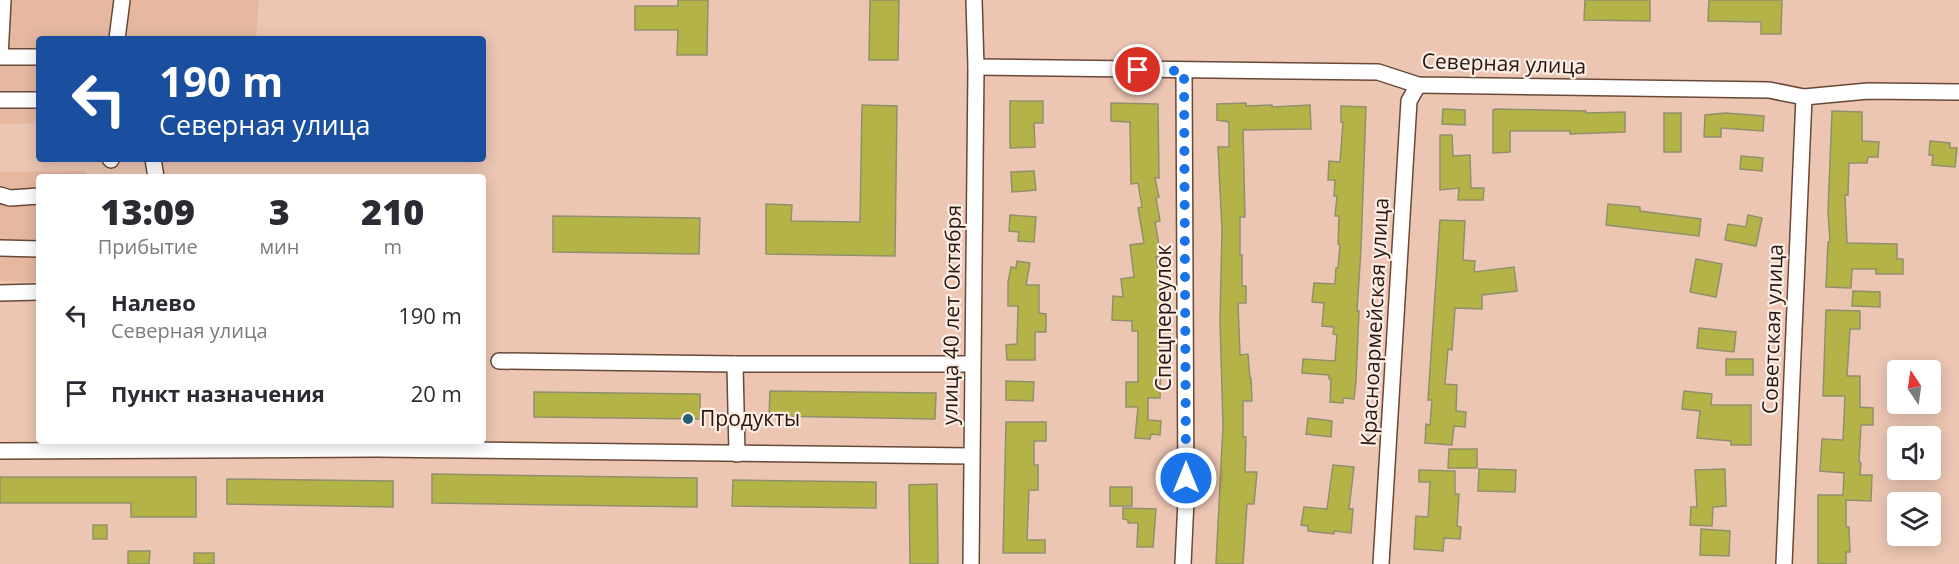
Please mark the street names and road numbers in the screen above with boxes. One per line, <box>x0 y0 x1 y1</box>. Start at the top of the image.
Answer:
street label: Северная улица <box>1421 46 1587 80</box>
street label: Красноармейская улица <box>1354 197 1394 447</box>
street label: улица 40 лет Октября <box>935 205 967 425</box>
street label: Советская улица <box>1755 244 1789 414</box>
street label: Спецпереулок <box>1149 245 1177 391</box>

